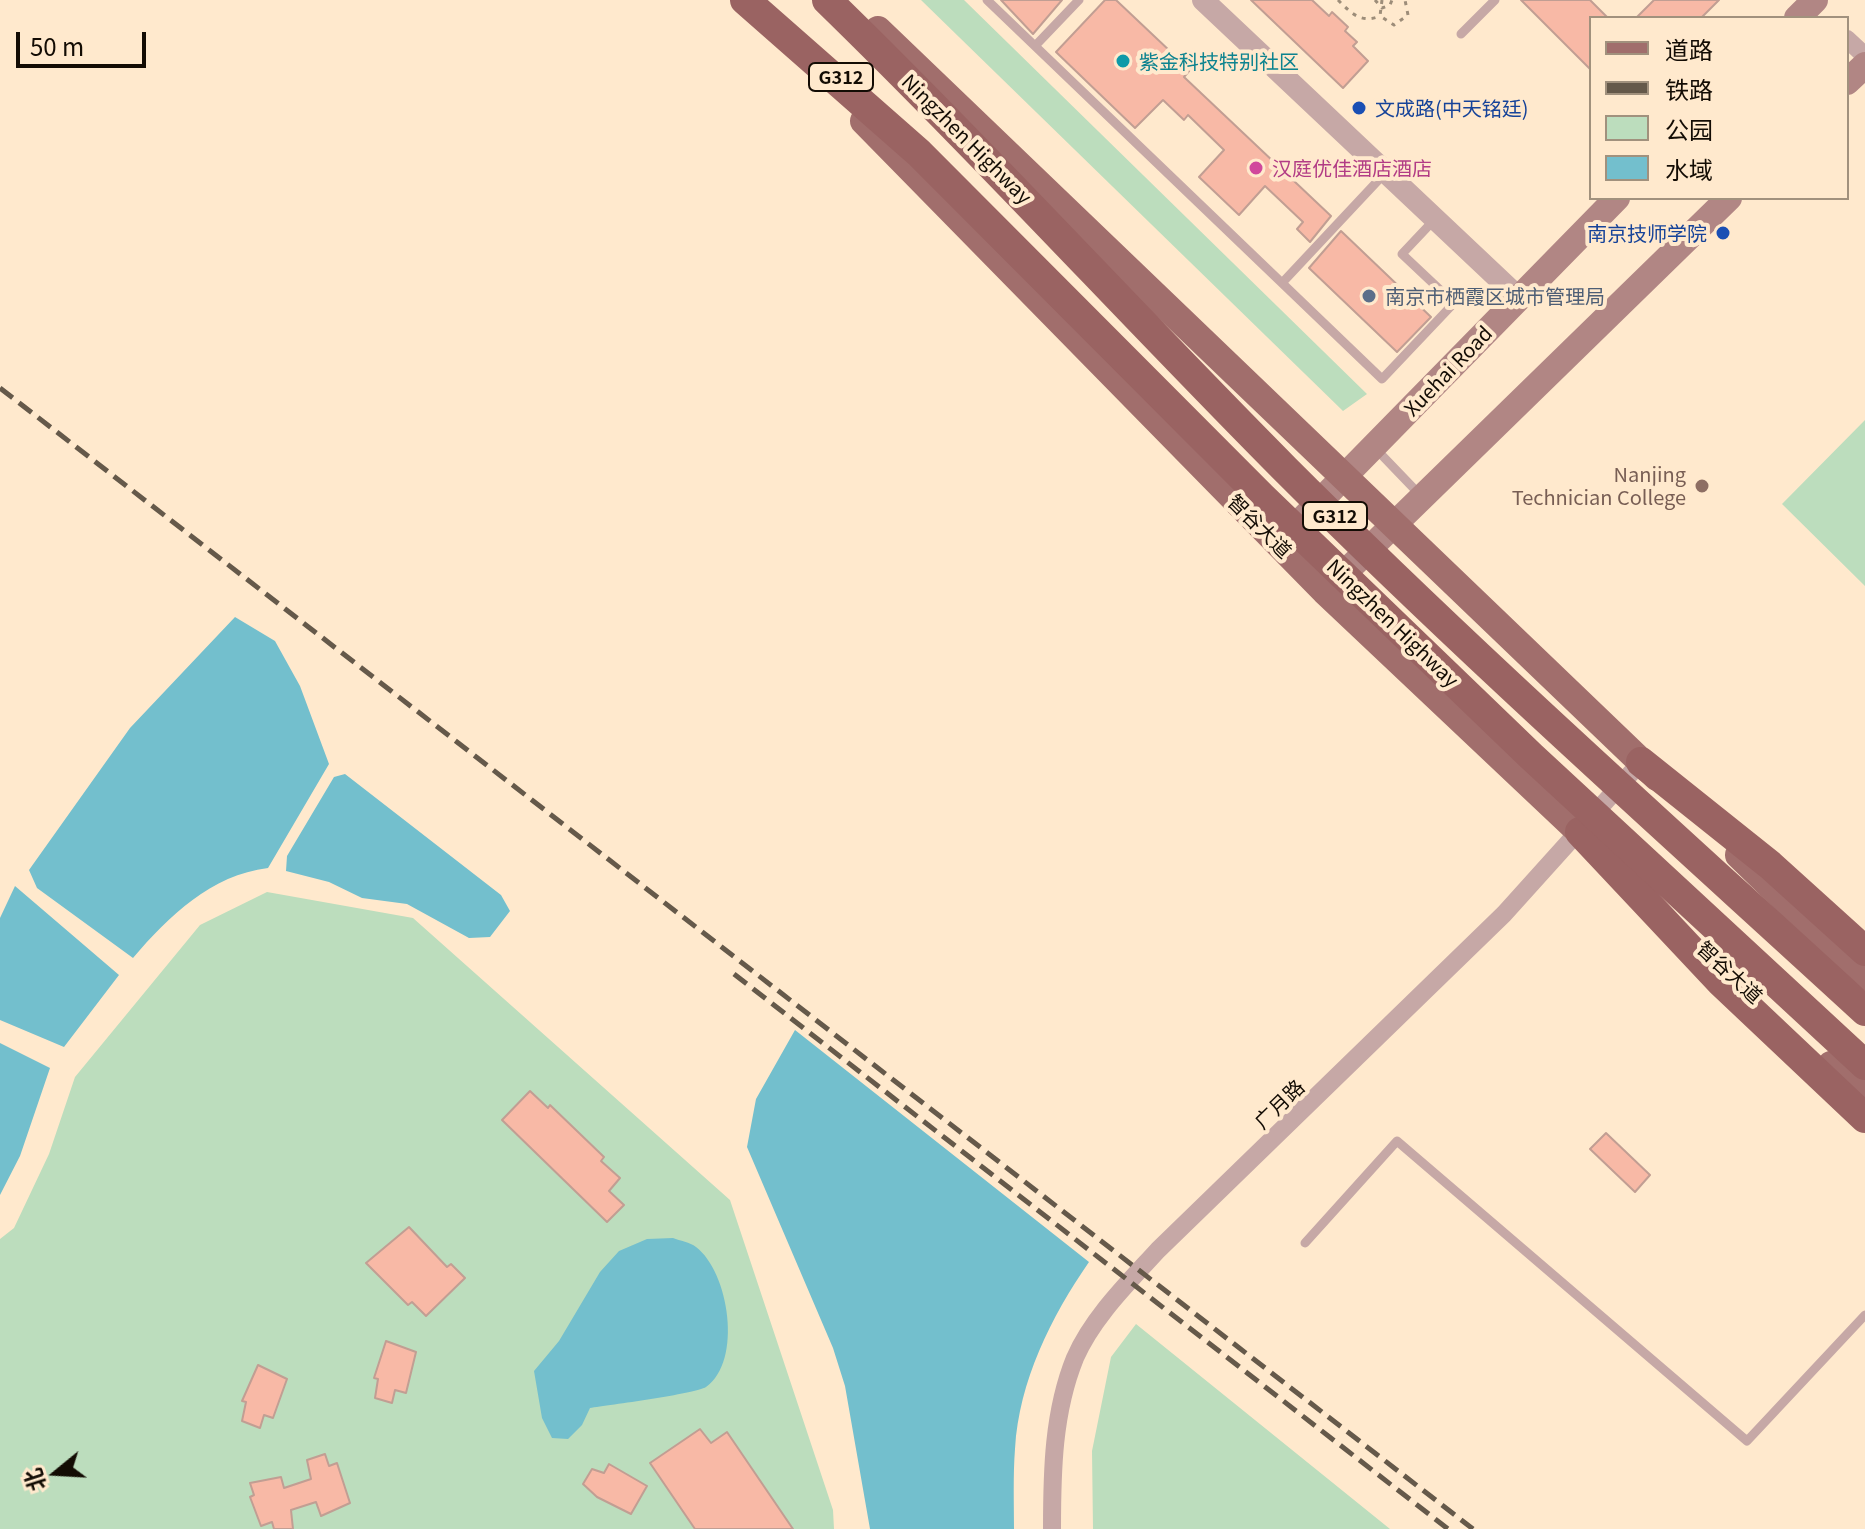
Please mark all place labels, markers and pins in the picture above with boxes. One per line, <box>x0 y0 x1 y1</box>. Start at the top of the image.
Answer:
place label: 紫金科技特别社区 <box>1139 49 1299 73</box>
marker: 紫金科技特别社区 <box>1114 52 1132 70</box>
place label: 文成路(中天铭廷) <box>1375 96 1529 120</box>
marker: 文成路(中天铭廷) <box>1350 99 1368 117</box>
place label: 汉庭优佳酒店酒店 <box>1272 156 1432 180</box>
marker: 汉庭优佳酒店酒店 <box>1247 159 1265 177</box>
place label: 南京技师学院 <box>1587 221 1707 245</box>
marker: 南京技师学院 <box>1714 224 1732 242</box>
place label: 南京市栖霞区城市管理局 <box>1385 284 1605 308</box>
marker: 南京市栖霞区城市管理局 <box>1360 287 1378 305</box>
place label: Nanjing Technician College <box>1512 462 1686 509</box>
marker: Nanjing Technician College <box>1693 477 1711 495</box>

